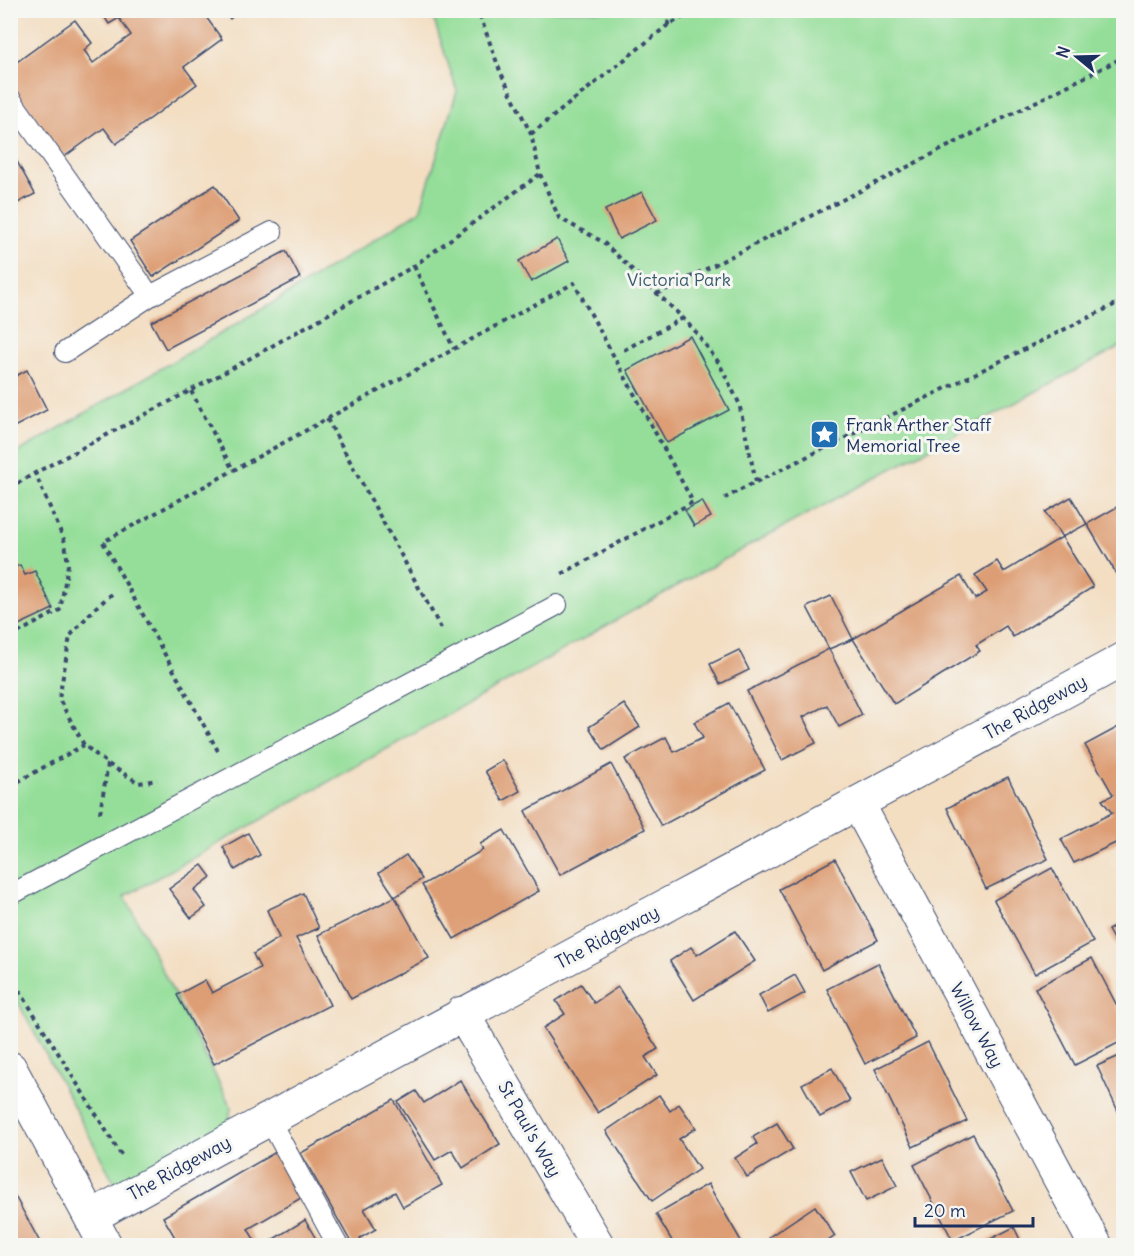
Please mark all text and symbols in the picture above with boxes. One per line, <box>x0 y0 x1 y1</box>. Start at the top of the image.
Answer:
north arrow <box>1047 27 1107 87</box>
text: N <box>1052 44 1074 61</box>
park label: Victoria Park <box>627 268 731 291</box>
place label: Frank Arther Staff Memorial Tree <box>846 413 992 457</box>
place icon: Frank Arther Staff Memorial Tree <box>809 418 841 450</box>
street label: The Ridgeway <box>980 669 1090 745</box>
street label: The Ridgeway <box>551 900 663 974</box>
street label: Willow Way <box>945 978 1009 1072</box>
street label: St Paul's Way <box>493 1077 567 1181</box>
street label: The Ridgeway <box>124 1130 234 1206</box>
scale bar <box>915 1190 1034 1228</box>
text: 20 m <box>924 1199 966 1222</box>

